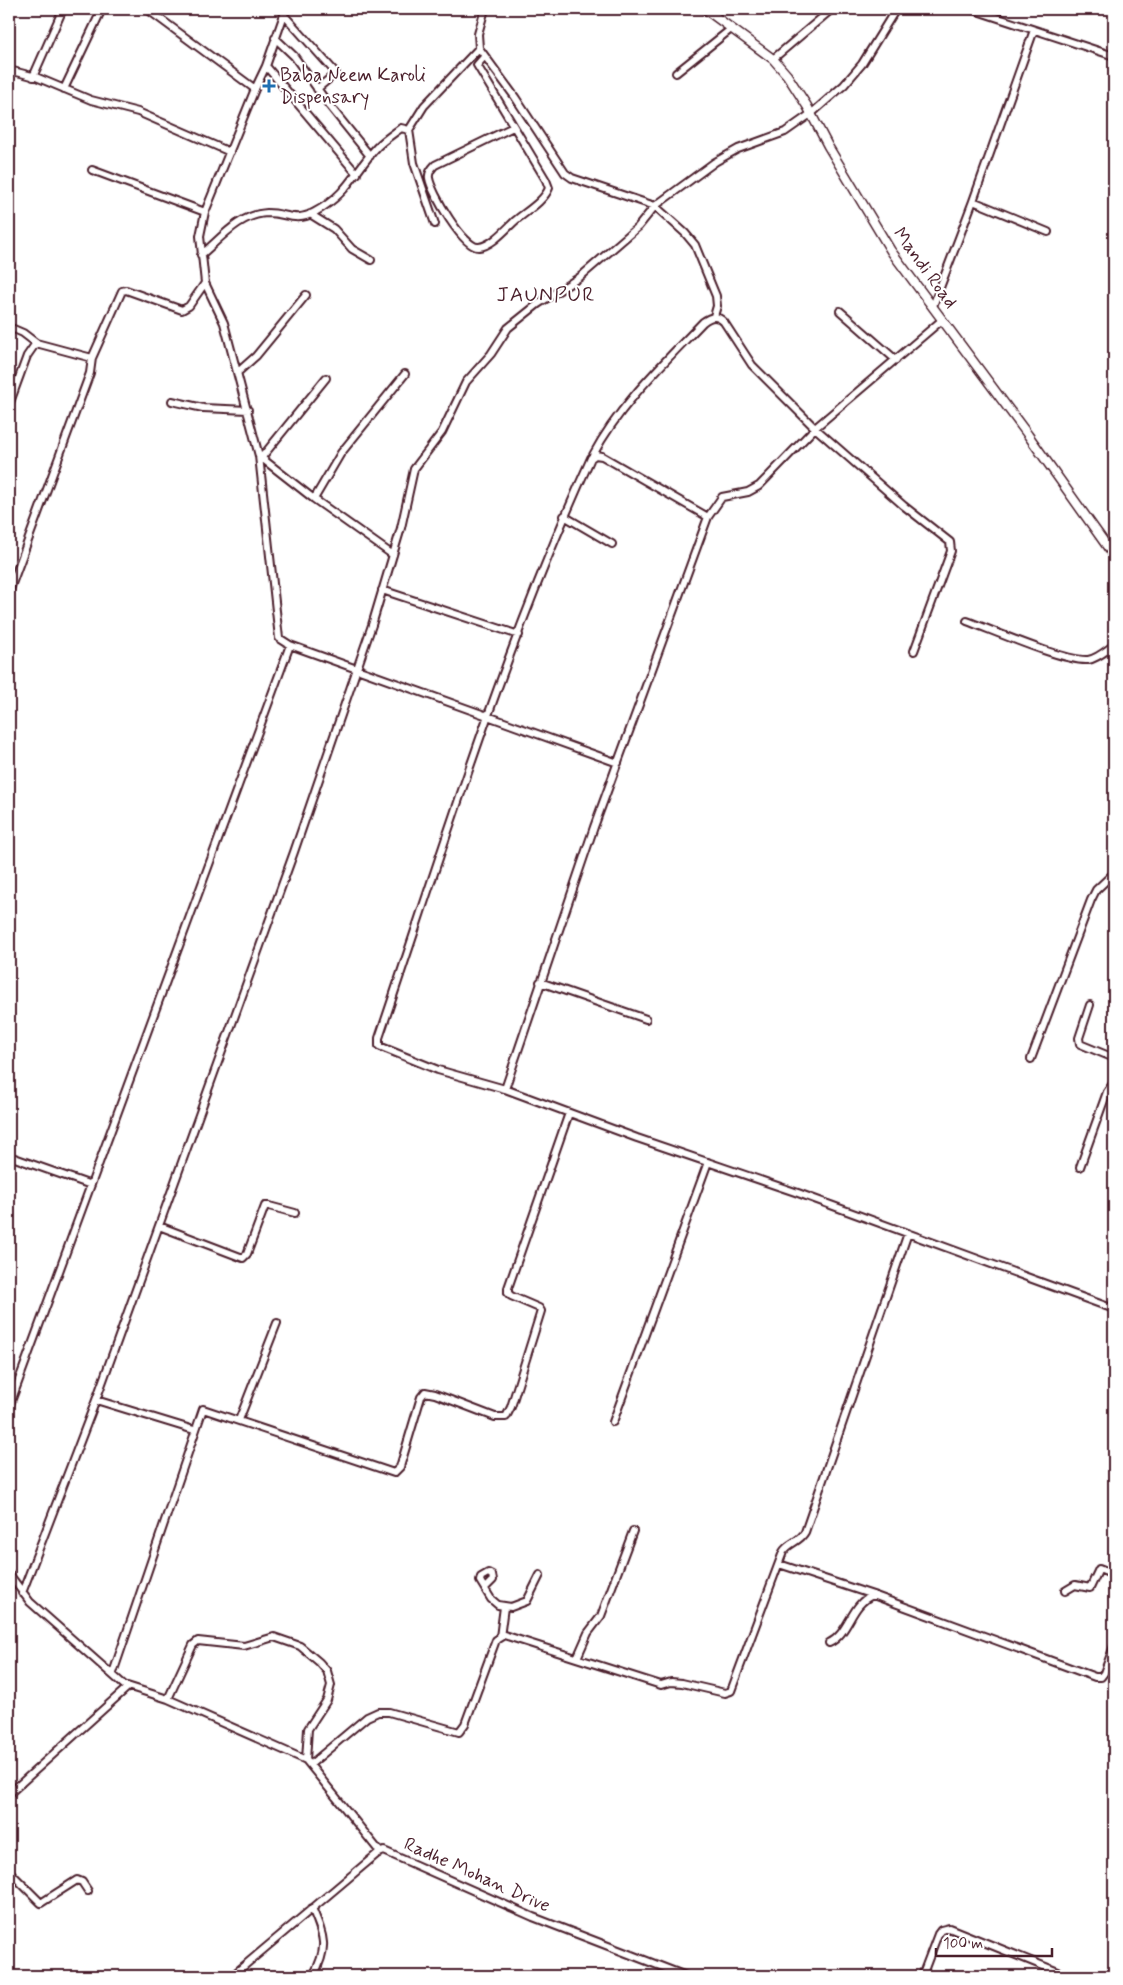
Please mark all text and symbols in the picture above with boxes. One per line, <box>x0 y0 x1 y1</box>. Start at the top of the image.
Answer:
place label: Baba Neem Karoli Dispensary <box>280 63 426 111</box>
marker: Baba Neem Karoli Dispensary <box>262 79 276 93</box>
street label: Mandi Road <box>887 222 963 314</box>
district label: JAUNPUR <box>496 281 596 309</box>
street label: Radhe Mohan Drive <box>400 1831 554 1919</box>
scale bar <box>936 1925 1052 1957</box>
text: 100 m <box>943 1934 983 1954</box>

